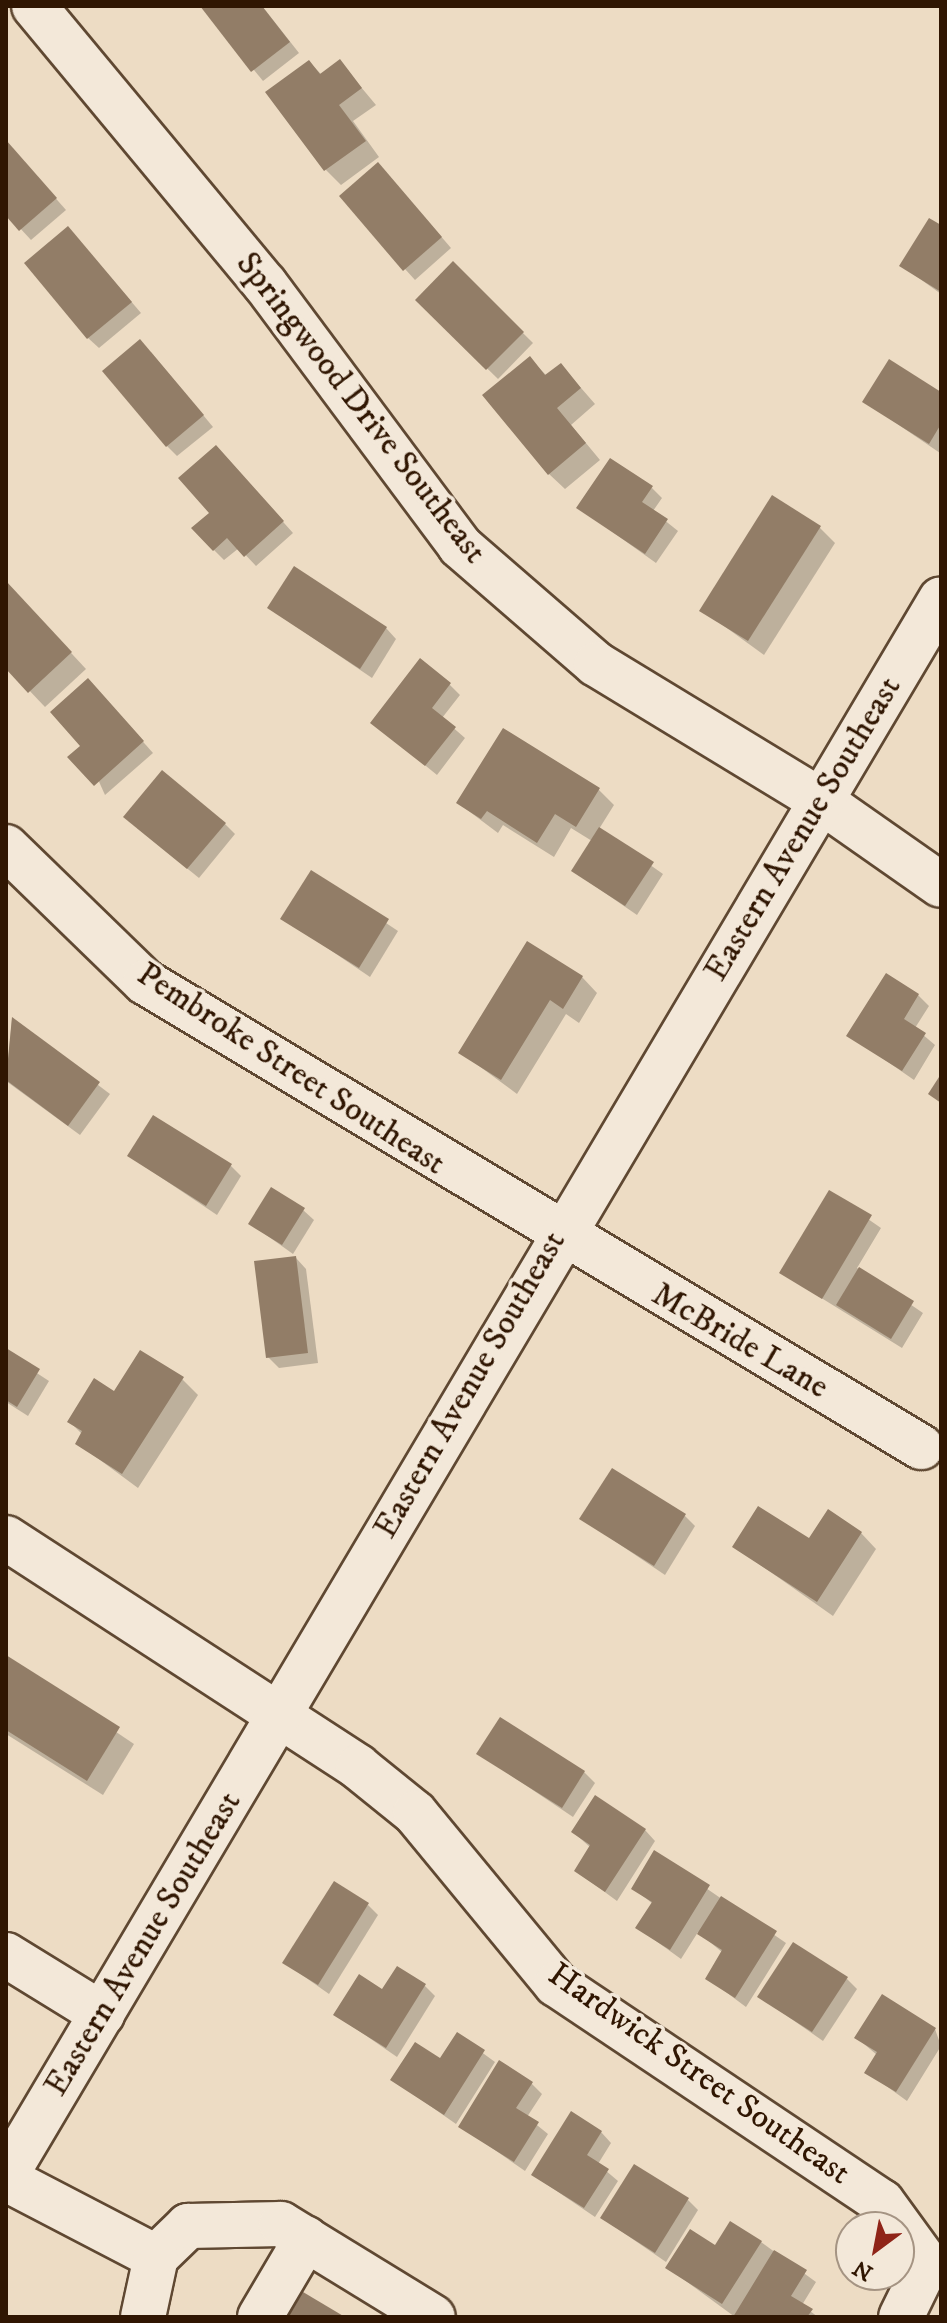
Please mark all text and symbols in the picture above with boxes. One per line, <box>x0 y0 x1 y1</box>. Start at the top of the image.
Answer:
street label: Springwood Drive Southeast <box>227 244 495 572</box>
street label: Eastern Avenue Southeast <box>696 669 910 989</box>
street label: Pembroke Street Southeast <box>129 954 453 1184</box>
street label: Eastern Avenue Southeast <box>365 1224 575 1546</box>
street label: McBride Lane <box>645 1274 835 1408</box>
street label: Eastern Avenue Southeast <box>36 1784 250 2104</box>
street label: Hardwick Street Southeast <box>540 1954 858 2194</box>
north arrow <box>835 2211 915 2291</box>
text: N <box>848 2254 878 2286</box>

